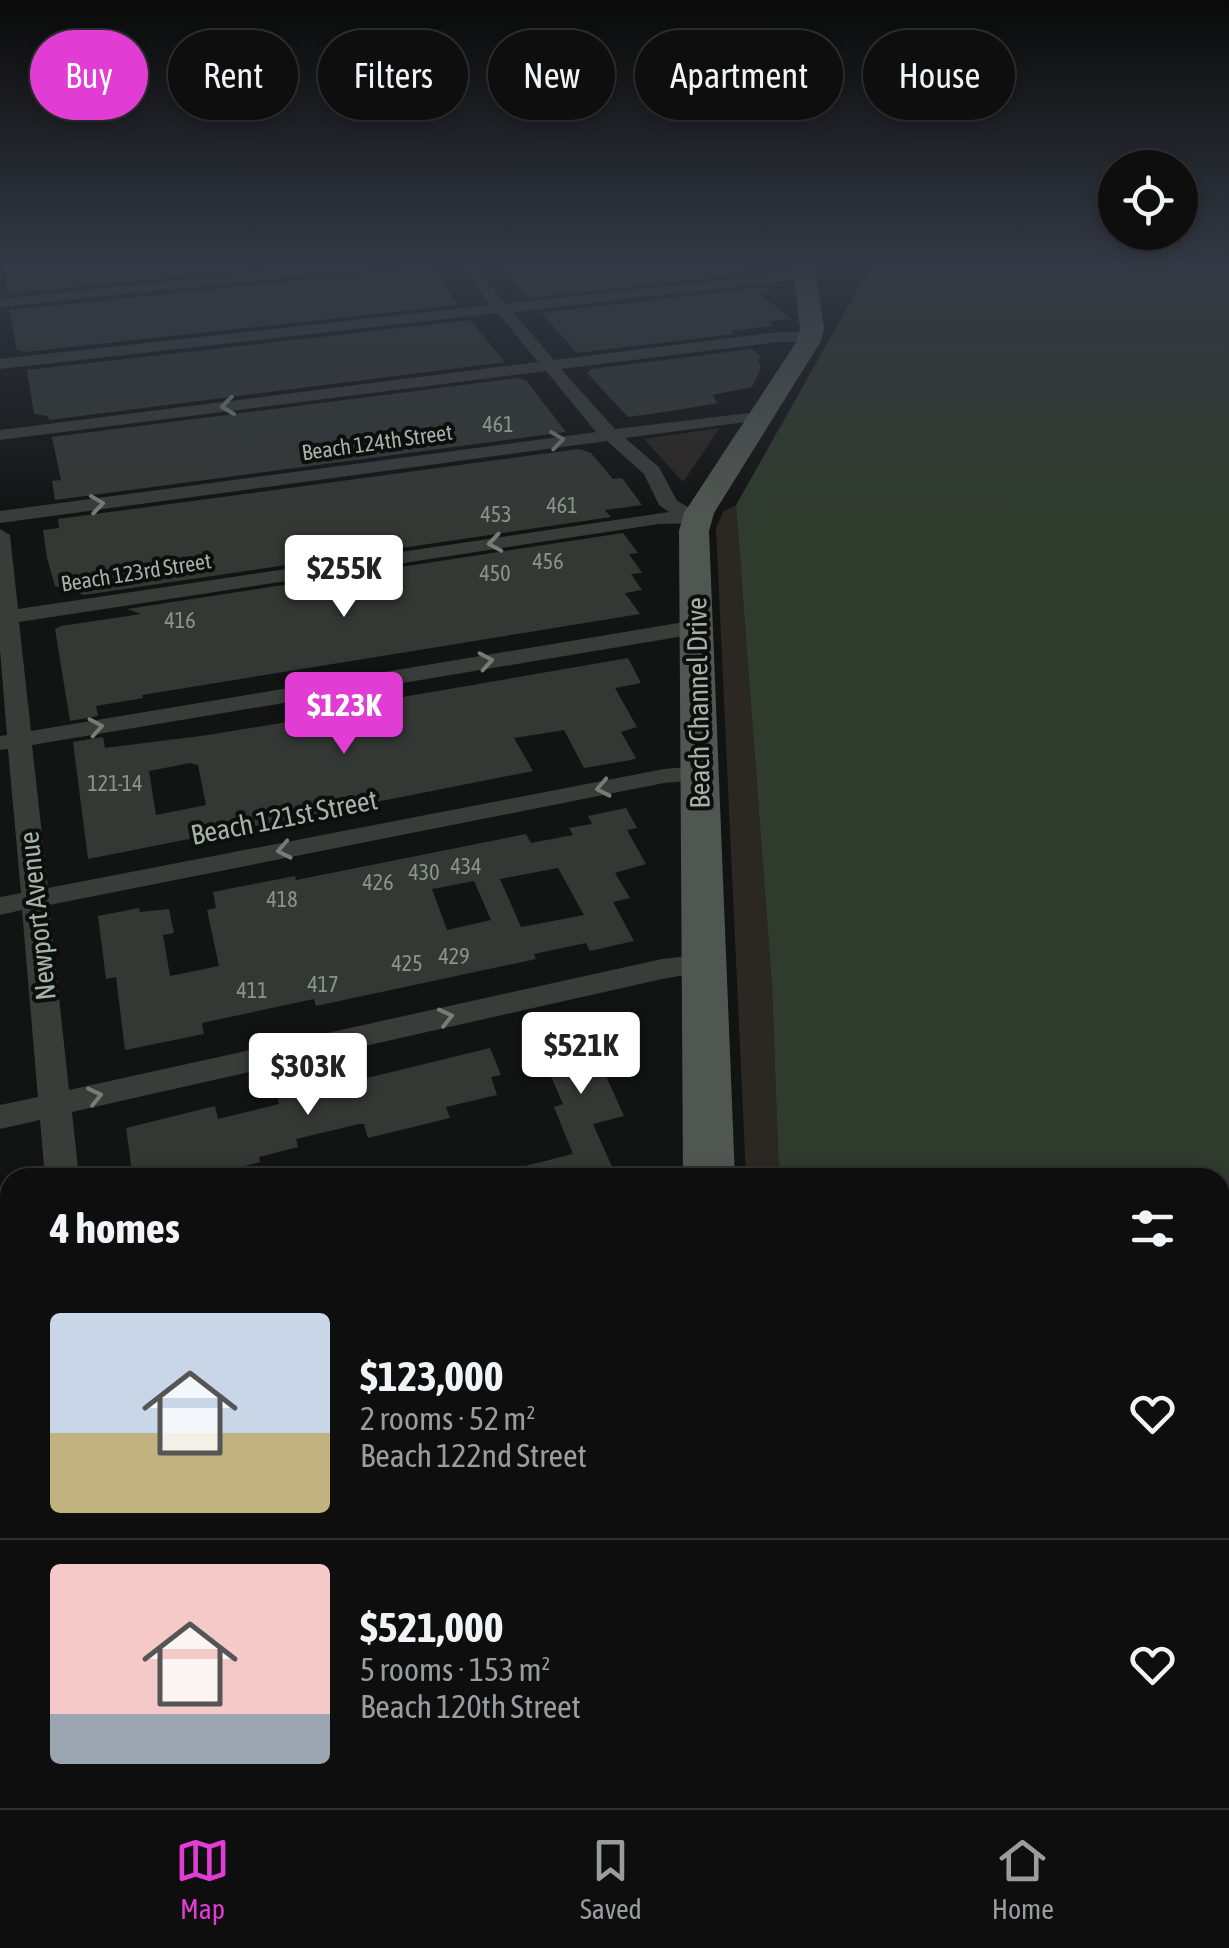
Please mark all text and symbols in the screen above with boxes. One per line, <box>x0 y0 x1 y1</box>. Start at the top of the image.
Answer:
chip: Buy <box>30 30 148 120</box>
chip: Rent <box>168 30 298 120</box>
chip: Filters <box>318 30 468 120</box>
chip: New <box>488 30 615 120</box>
chip: Apartment <box>635 30 843 120</box>
chip: House <box>863 30 1015 120</box>
map controls <box>1098 150 1198 250</box>
button: locate <box>1098 150 1198 250</box>
one-way arrow <box>220 395 236 416</box>
house number: 461 <box>482 411 514 437</box>
street label: Beach 124th Street <box>300 419 454 465</box>
one-way arrow <box>550 430 566 451</box>
house number: 461 <box>546 492 578 518</box>
one-way arrow <box>88 494 105 515</box>
house number: 453 <box>480 501 512 527</box>
one-way arrow <box>487 531 504 552</box>
pin: $255K <box>274 535 414 620</box>
street label: Beach 123rd Street <box>59 547 213 597</box>
house number: 456 <box>532 548 564 574</box>
text: $255K <box>307 549 381 586</box>
house number: 450 <box>479 560 511 586</box>
street label: Beach Channel Drive <box>680 597 716 809</box>
house number: 416 <box>164 607 196 633</box>
one-way arrow <box>477 651 494 672</box>
pin: $123K <box>274 672 414 757</box>
text: $123K <box>307 686 381 723</box>
one-way arrow <box>88 717 104 738</box>
house number: 121-14 <box>87 770 143 796</box>
one-way arrow <box>595 777 612 798</box>
street label: Beach 121st Street <box>188 783 380 851</box>
street label: Newport Avenue <box>12 830 62 1002</box>
one-way arrow <box>276 839 293 860</box>
house number: 434 <box>450 853 482 879</box>
house number: 430 <box>408 859 440 885</box>
house number: 426 <box>362 869 394 895</box>
house number: 418 <box>266 886 298 912</box>
house number: 429 <box>438 943 470 969</box>
house number: 425 <box>391 950 423 976</box>
house number: 417 <box>307 971 339 997</box>
house number: 411 <box>236 977 268 1003</box>
one-way arrow <box>438 1008 455 1029</box>
pin: $521K <box>511 1012 651 1097</box>
text: $521K <box>544 1026 618 1063</box>
pin: $303K <box>238 1033 378 1118</box>
text: $303K <box>271 1047 345 1084</box>
one-way arrow <box>86 1087 103 1108</box>
icon: filters <box>1125 1201 1180 1256</box>
text: 4 homes <box>50 1204 180 1252</box>
text: $123,000 <box>360 1352 504 1400</box>
icon: home <box>130 1353 250 1473</box>
icon: heart <box>1125 1386 1180 1441</box>
text: 2 rooms · 52 m² <box>360 1400 535 1437</box>
text: Beach 122nd Street <box>360 1437 587 1474</box>
text: $521,000 <box>360 1603 504 1651</box>
icon: home <box>130 1604 250 1724</box>
icon: heart <box>1125 1637 1180 1692</box>
text: 5 rooms · 153 m² <box>360 1651 550 1688</box>
text: Beach 120th Street <box>360 1688 581 1725</box>
tab: Map <box>175 1833 230 1925</box>
tab: Saved <box>580 1833 642 1925</box>
tab: Home <box>992 1833 1054 1925</box>

